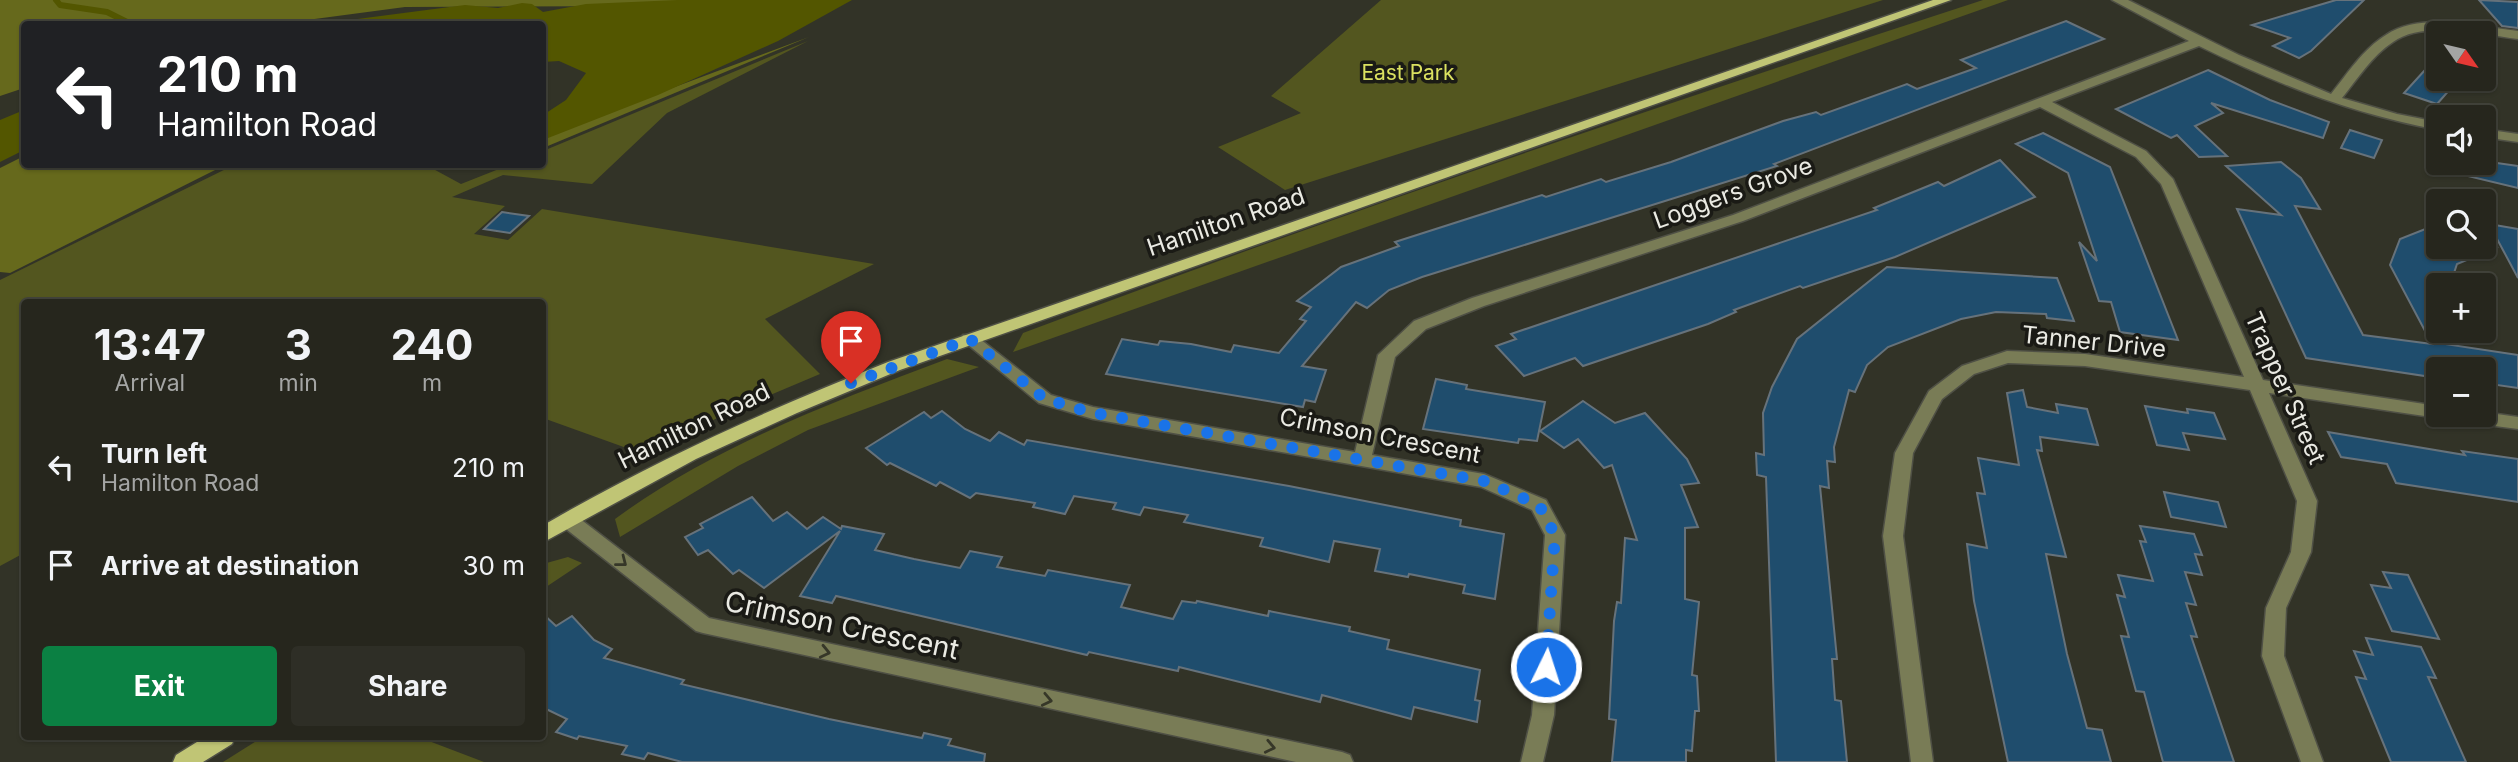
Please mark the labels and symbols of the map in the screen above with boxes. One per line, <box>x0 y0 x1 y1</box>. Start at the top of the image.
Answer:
north arrow <box>2426 21 2496 91</box>
park label: East Park <box>1361 60 1455 85</box>
street label: Loggers Grove <box>1649 150 1816 235</box>
street label: Hamilton Road <box>1143 181 1309 262</box>
street label: Trapper Street <box>2239 307 2332 469</box>
pin <box>821 311 881 383</box>
street label: Tanner Drive <box>2020 320 2168 363</box>
street label: Hamilton Road <box>613 376 774 475</box>
street label: Crimson Crescent <box>1277 402 1483 469</box>
one-way arrow <box>614 553 626 566</box>
street label: Crimson Crescent <box>722 584 962 666</box>
position arrow <box>1509 630 1583 704</box>
one-way arrow <box>819 644 831 658</box>
one-way arrow <box>1041 691 1053 706</box>
one-way arrow <box>1264 738 1276 753</box>

